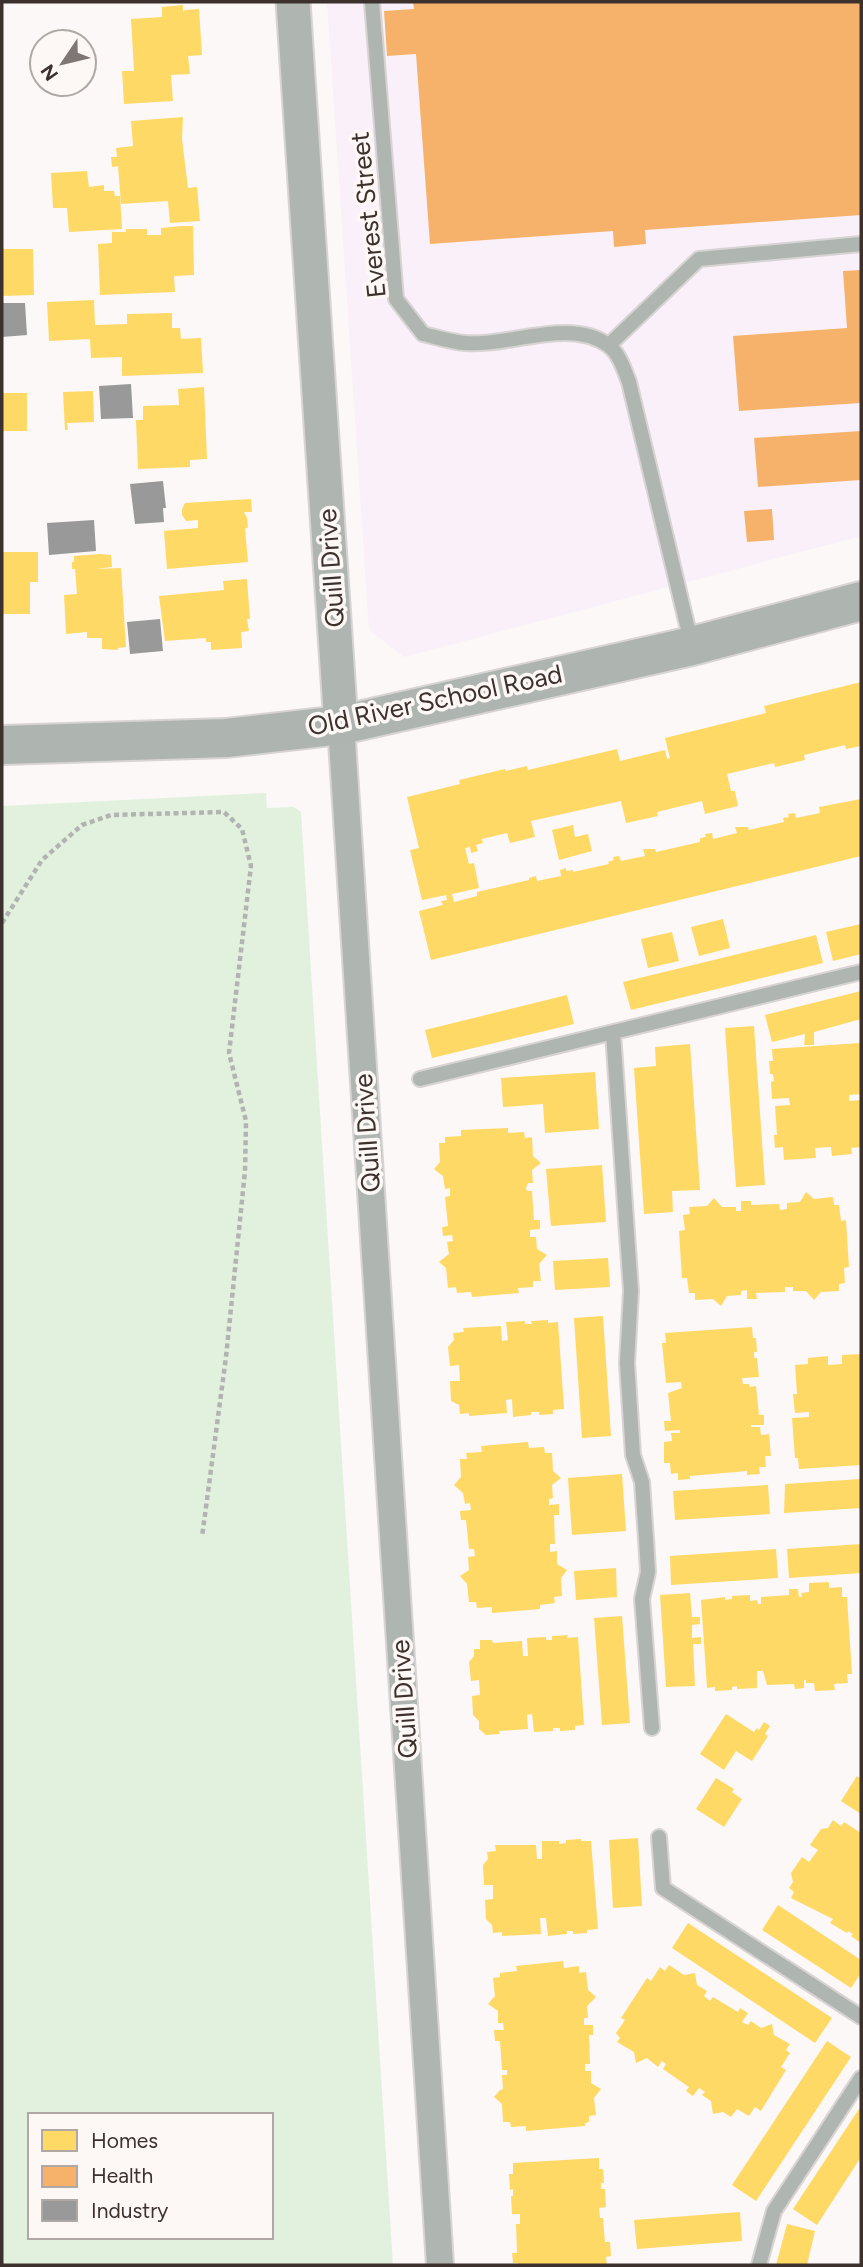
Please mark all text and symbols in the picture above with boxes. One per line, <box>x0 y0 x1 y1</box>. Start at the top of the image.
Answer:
north arrow <box>28 28 98 98</box>
text: N <box>36 60 63 85</box>
street label: Everest Street <box>343 130 393 300</box>
street label: Quill Drive <box>311 508 351 628</box>
street label: Old River School Road <box>305 657 565 743</box>
street label: Quill Drive <box>347 1073 387 1193</box>
street label: Quill Drive <box>384 1639 424 1759</box>
legend <box>28 2113 273 2239</box>
text: Homes <box>91 2128 158 2153</box>
text: Health <box>91 2163 153 2188</box>
text: Industry <box>91 2198 168 2223</box>

